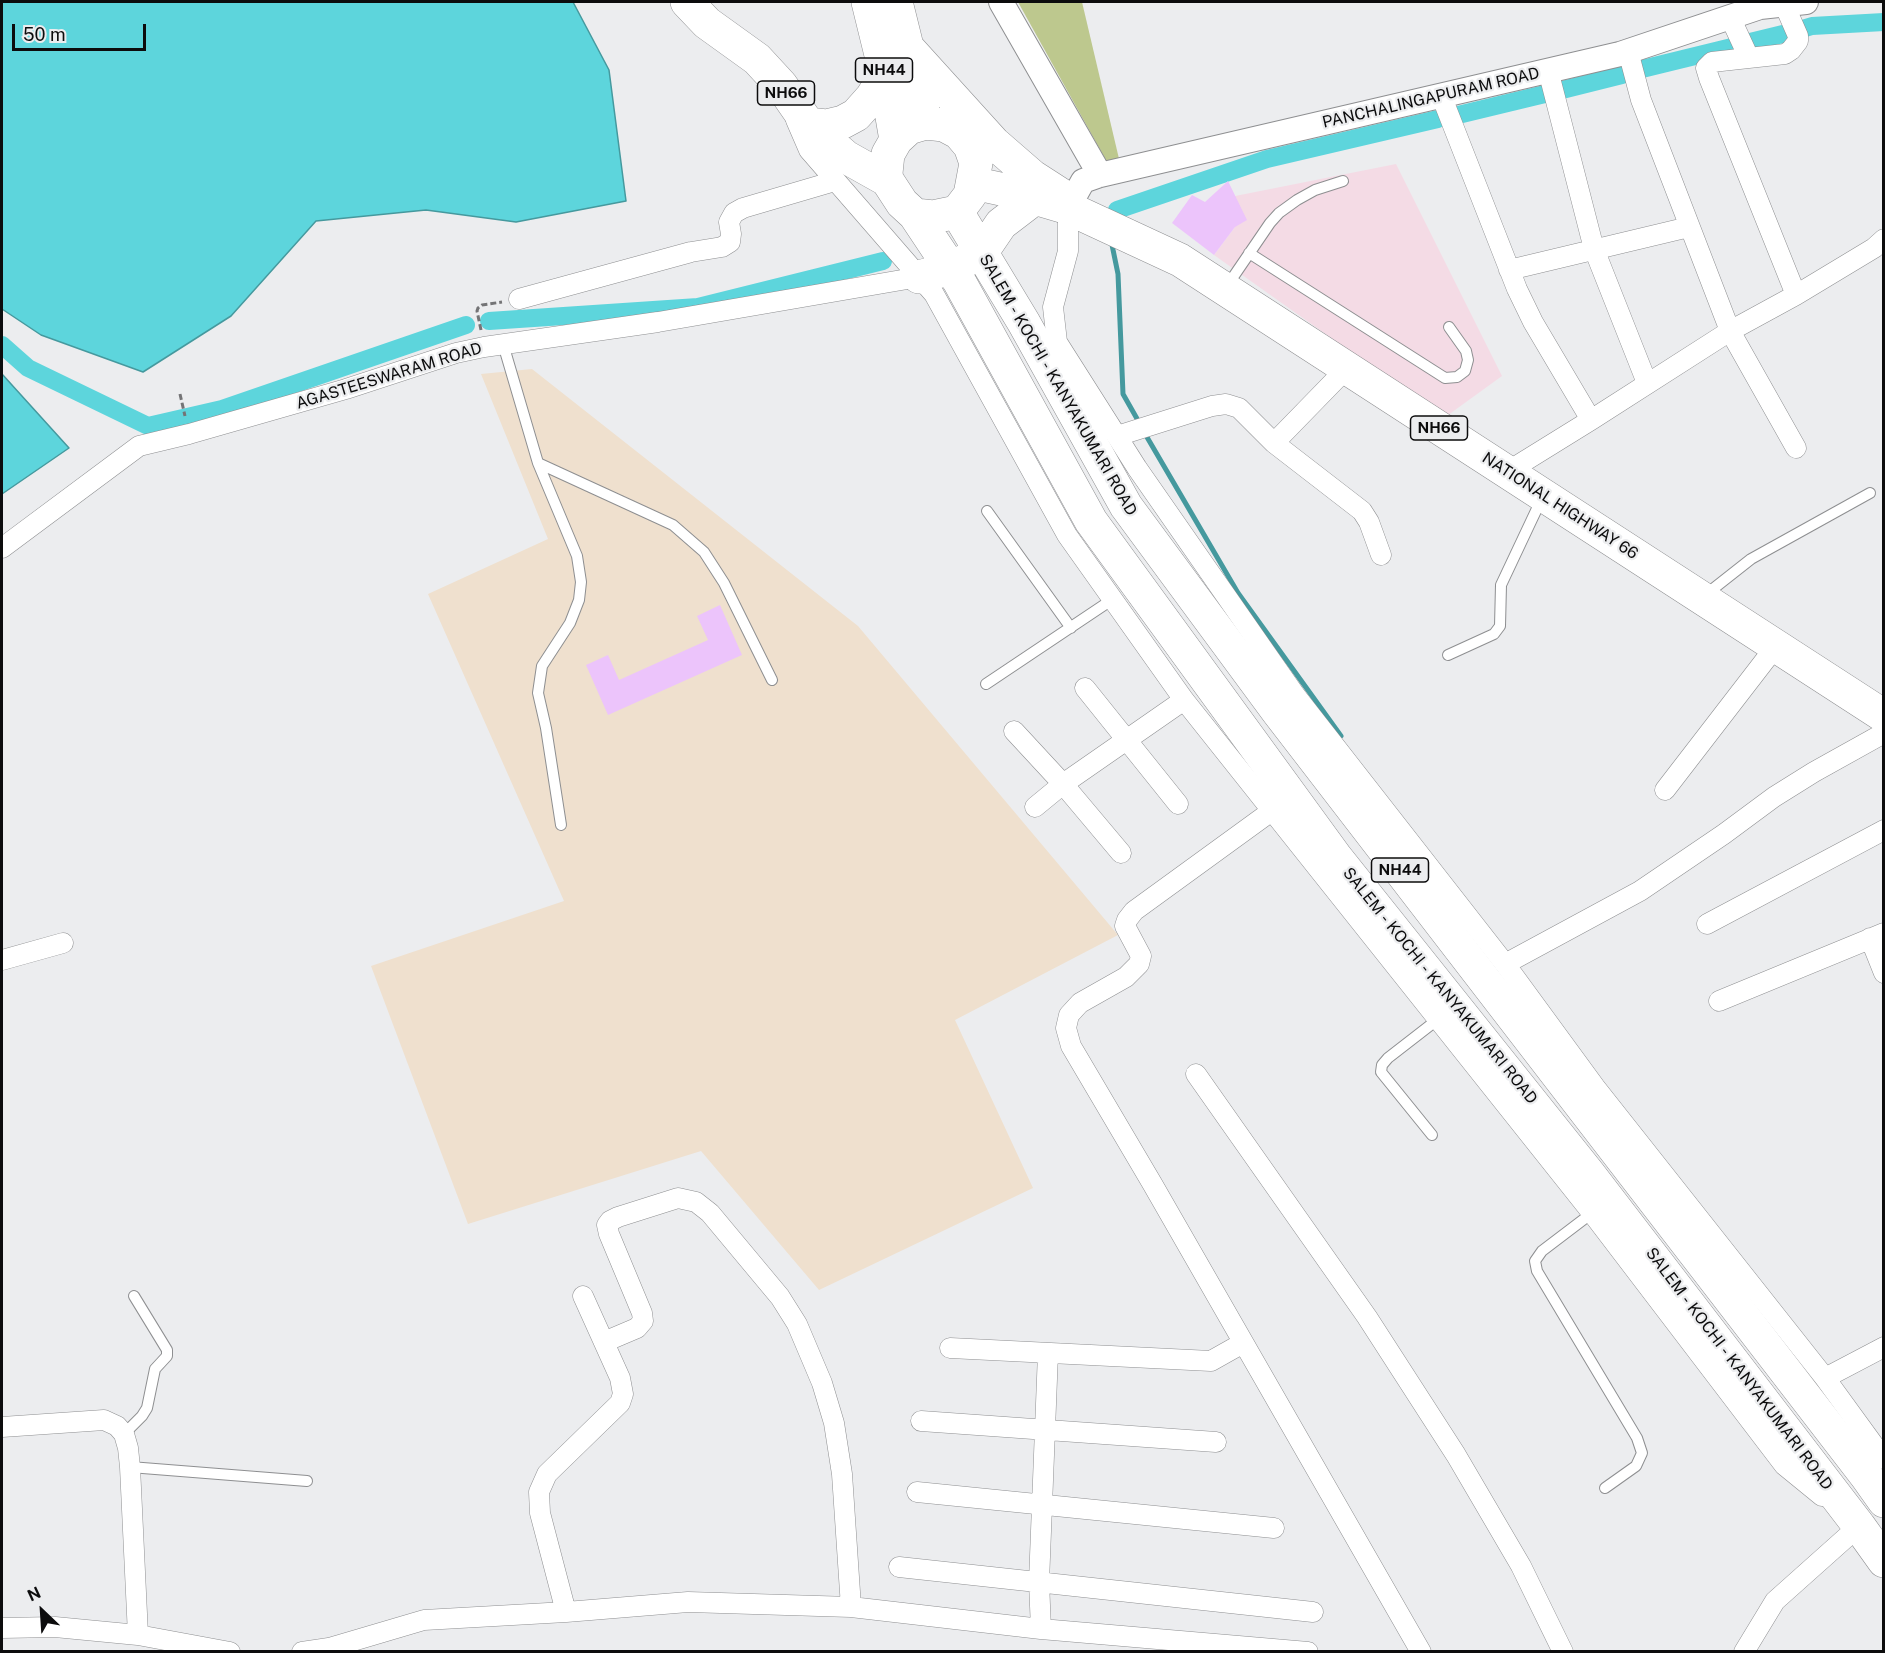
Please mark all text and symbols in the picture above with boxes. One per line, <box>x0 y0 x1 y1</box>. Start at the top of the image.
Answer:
scale bar <box>15 12 148 50</box>
text: 50 m <box>23 24 66 45</box>
road number: NH44 <box>856 58 912 82</box>
street label: PANCHALINGAPURAM ROAD <box>1321 64 1541 132</box>
road number: NH66 <box>758 81 814 105</box>
street label: SALEM - KOCHI - KANYAKUMARI ROAD <box>975 251 1141 519</box>
street label: AGASTEESWARAM ROAD <box>294 339 484 413</box>
road number: NH66 <box>1410 416 1468 440</box>
street label: NATIONAL HIGHWAY 66 <box>1478 448 1642 564</box>
road number: NH44 <box>1372 858 1428 882</box>
street label: SALEM - KOCHI - KANYAKUMARI ROAD <box>1339 864 1541 1108</box>
street label: SALEM - KOCHI - KANYAKUMARI ROAD <box>1641 1244 1837 1494</box>
north arrow <box>12 1581 72 1641</box>
text: N <box>24 1583 44 1605</box>

